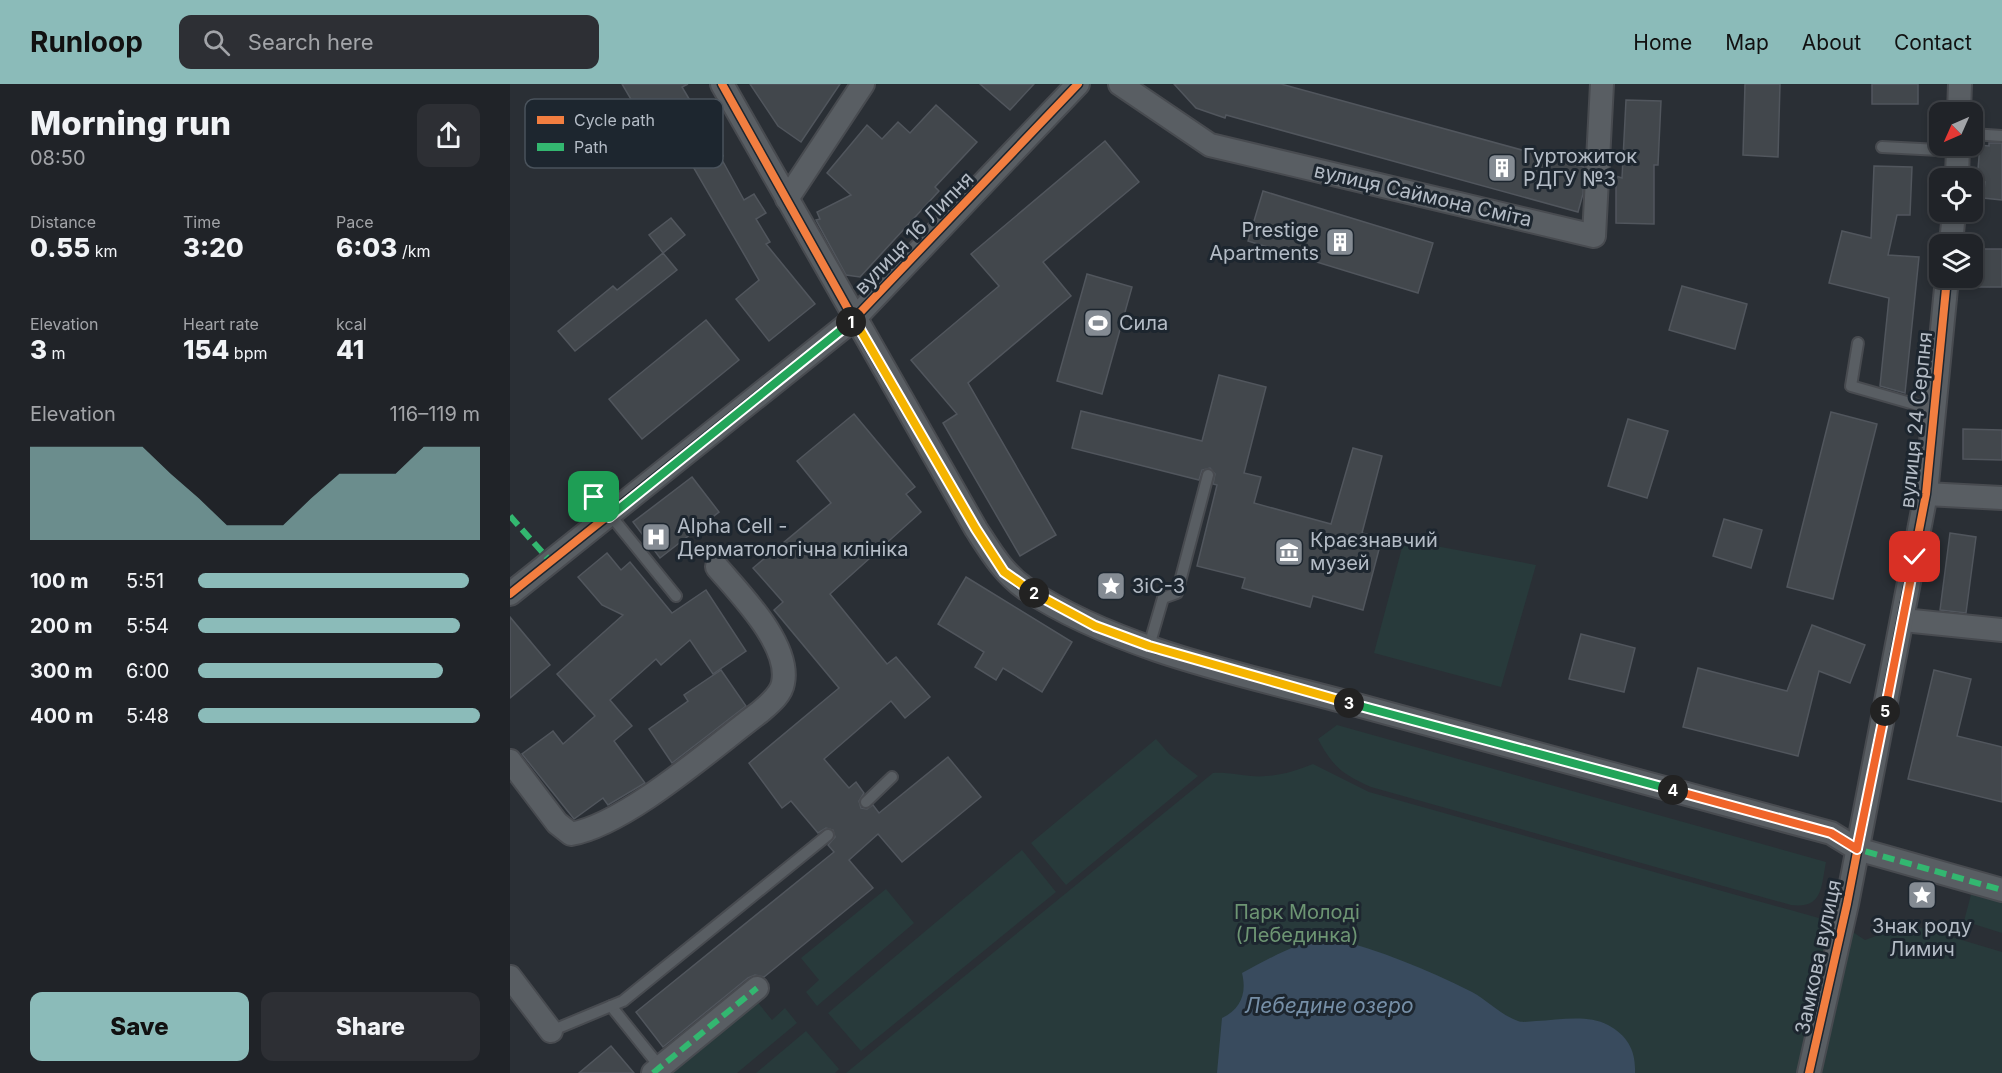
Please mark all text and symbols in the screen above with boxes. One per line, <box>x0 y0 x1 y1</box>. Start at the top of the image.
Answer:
search box <box>179 15 599 69</box>
text: Runloop <box>30 25 143 59</box>
icon: search <box>200 26 233 59</box>
text: Search here <box>248 29 374 55</box>
text: Home <box>1633 30 1692 55</box>
text: Map <box>1725 30 1769 55</box>
text: About <box>1802 30 1861 55</box>
text: Contact <box>1894 30 1972 55</box>
legend <box>525 99 723 168</box>
north arrow <box>1929 102 1983 156</box>
map controls <box>1929 102 1983 288</box>
text: Morning run <box>30 103 231 143</box>
button: share <box>417 104 480 167</box>
text: Cycle path <box>574 110 655 130</box>
text: Path <box>574 137 608 157</box>
place label: Гуртожиток РДГУ №3 <box>1523 144 1637 191</box>
text: 08:50 <box>30 146 86 170</box>
building icon: Гуртожиток РДГУ №3 <box>1486 152 1518 184</box>
street label: вулиця Саймона Сміта <box>1312 158 1534 232</box>
street label: вулиця 16 Липня <box>849 167 979 299</box>
button: locate <box>1929 168 1983 222</box>
text: Distance <box>30 212 96 232</box>
text: Time <box>183 212 221 232</box>
text: Pace <box>336 212 374 232</box>
place label: Prestige Apartments <box>1209 218 1319 265</box>
building icon: Prestige Apartments <box>1324 226 1356 258</box>
text: 0.55 <box>30 232 90 263</box>
text: 3:20 <box>183 232 244 263</box>
text: 6:03 <box>336 232 397 263</box>
button: layers <box>1929 234 1983 288</box>
text: km <box>90 241 117 261</box>
text: /km <box>397 241 431 261</box>
pin: 1 <box>836 307 866 337</box>
sports icon: Сила <box>1082 307 1114 339</box>
place label: Сила <box>1119 311 1168 335</box>
text: 1 <box>848 312 854 332</box>
text: Elevation <box>30 314 99 334</box>
text: Heart rate <box>183 314 259 334</box>
text: kcal <box>336 314 367 334</box>
street label: вулиця 24 Серпня <box>1895 331 1937 509</box>
text: 3 <box>30 334 47 365</box>
text: 154 <box>183 334 229 365</box>
text: 41 <box>336 334 364 365</box>
text: m <box>47 343 66 363</box>
text: bpm <box>229 343 267 363</box>
text: Elevation <box>30 402 116 426</box>
text: 116–119 m <box>390 402 480 426</box>
pin <box>568 471 619 522</box>
icon: arrive <box>577 480 610 513</box>
place label: Alpha Cell - Дерматологічна клініка <box>677 514 908 561</box>
hospital icon: Alpha Cell - Дерматологічна клініка <box>640 521 672 553</box>
place label: Краєзнавчий музей <box>1310 528 1438 575</box>
pin <box>1889 531 1940 582</box>
museum icon: Краєзнавчий музей <box>1273 536 1305 568</box>
icon: check <box>1898 540 1931 573</box>
text: 100 m <box>30 569 89 593</box>
text: 5:51 <box>126 569 164 593</box>
place icon: ЗіС-3 <box>1095 570 1127 602</box>
place label: ЗіС-3 <box>1132 574 1185 598</box>
pin: 2 <box>1019 578 1049 608</box>
text: 2 <box>1029 583 1039 603</box>
text: 200 m <box>30 614 93 638</box>
text: 5:54 <box>126 614 169 638</box>
text: 300 m <box>30 659 93 683</box>
text: 6:00 <box>126 659 169 683</box>
pin: 3 <box>1334 688 1364 718</box>
text: 3 <box>1344 693 1354 713</box>
pin: 5 <box>1870 696 1900 726</box>
text: 5 <box>1880 701 1890 721</box>
text: 400 m <box>30 704 94 728</box>
text: 5:48 <box>126 704 169 728</box>
pin: 4 <box>1658 775 1688 805</box>
text: 4 <box>1668 780 1678 800</box>
street label: Замкова вулиця <box>1790 877 1846 1037</box>
place icon: Знак роду Лимич <box>1906 879 1938 911</box>
park label: Парк Молоді (Лебединка) <box>1234 900 1360 947</box>
place label: Знак роду Лимич <box>1872 914 1972 961</box>
button: Save <box>30 992 249 1061</box>
button: Share <box>261 992 480 1061</box>
water label: Лебедине озеро <box>1245 993 1413 1018</box>

